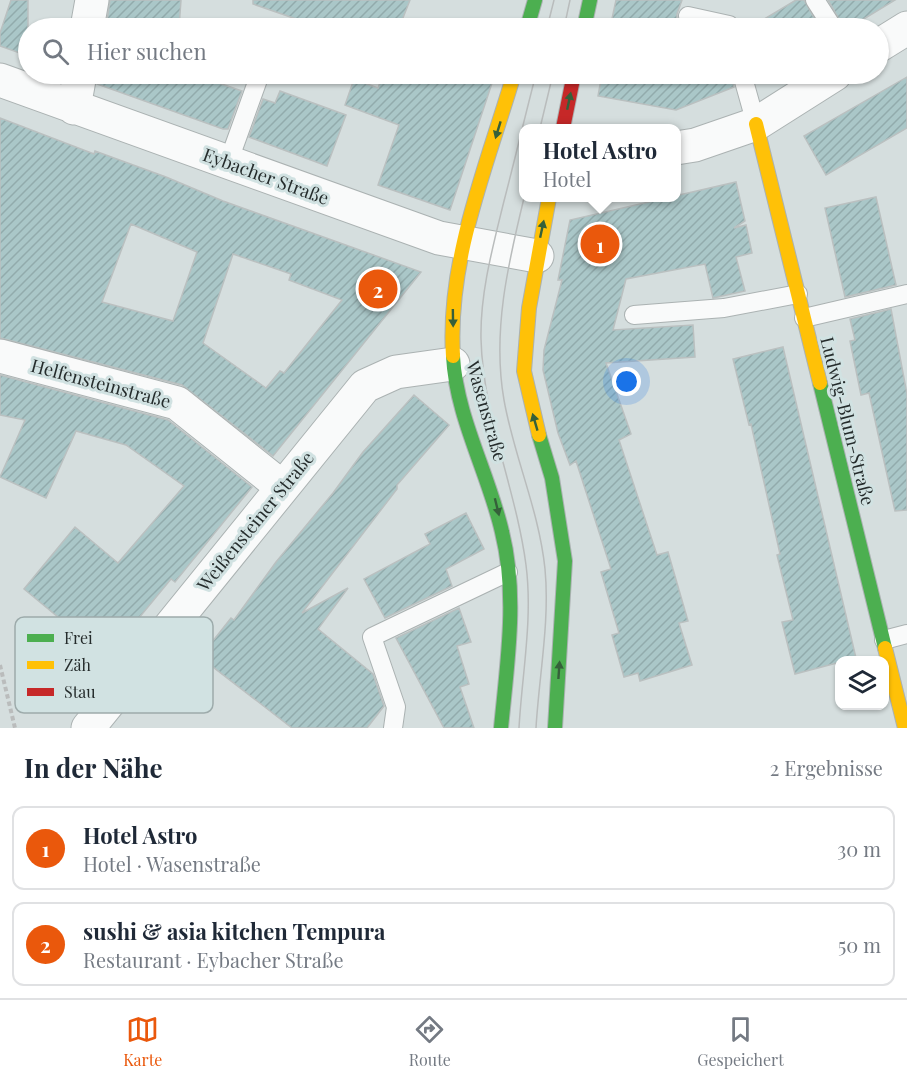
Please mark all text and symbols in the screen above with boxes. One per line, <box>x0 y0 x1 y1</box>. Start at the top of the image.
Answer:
search box <box>18 18 889 84</box>
icon: search <box>39 35 72 68</box>
text: Hier suchen <box>87 36 207 66</box>
one-way arrow <box>564 92 574 110</box>
one-way arrow <box>493 121 502 139</box>
popup <box>519 124 681 202</box>
text: Hotel Astro <box>543 135 657 165</box>
street label: Eybacher Straße <box>200 142 332 210</box>
text: Hotel <box>543 165 591 192</box>
one-way arrow <box>538 220 547 239</box>
pin: 1 <box>580 222 620 266</box>
pin: 2 <box>358 266 398 312</box>
one-way arrow <box>448 309 457 328</box>
street label: Ludwig-Blum-Straße <box>815 334 881 508</box>
street label: Helfensteinstraße <box>29 353 173 413</box>
street label: Wasenstraße <box>461 357 513 464</box>
your location <box>612 367 641 396</box>
one-way arrow <box>530 413 539 431</box>
street label: Weißensteiner Straße <box>191 446 319 597</box>
one-way arrow <box>492 498 502 516</box>
legend <box>15 617 213 713</box>
text: Frei <box>64 627 93 648</box>
text: Zäh <box>64 654 91 675</box>
map controls <box>835 656 889 710</box>
button: layers <box>835 656 889 710</box>
one-way arrow <box>555 660 564 679</box>
text: Stau <box>64 681 96 702</box>
text: In der Nähe <box>24 750 163 785</box>
text: 2 Ergebnisse <box>770 754 883 781</box>
text: Hotel Astro <box>83 820 197 850</box>
text: 1 <box>42 835 49 862</box>
text: 30 m <box>837 835 881 862</box>
text: Hotel · Wasenstraße <box>83 850 261 877</box>
text: sushi & asia kitchen Tempura <box>83 916 385 946</box>
text: 2 <box>40 931 51 958</box>
text: 50 m <box>838 931 881 958</box>
text: Restaurant · Eybacher Straße <box>83 946 344 973</box>
tab: Karte <box>123 1013 162 1070</box>
tab: Route <box>409 1013 451 1070</box>
tab: Gespeichert <box>697 1013 784 1070</box>

